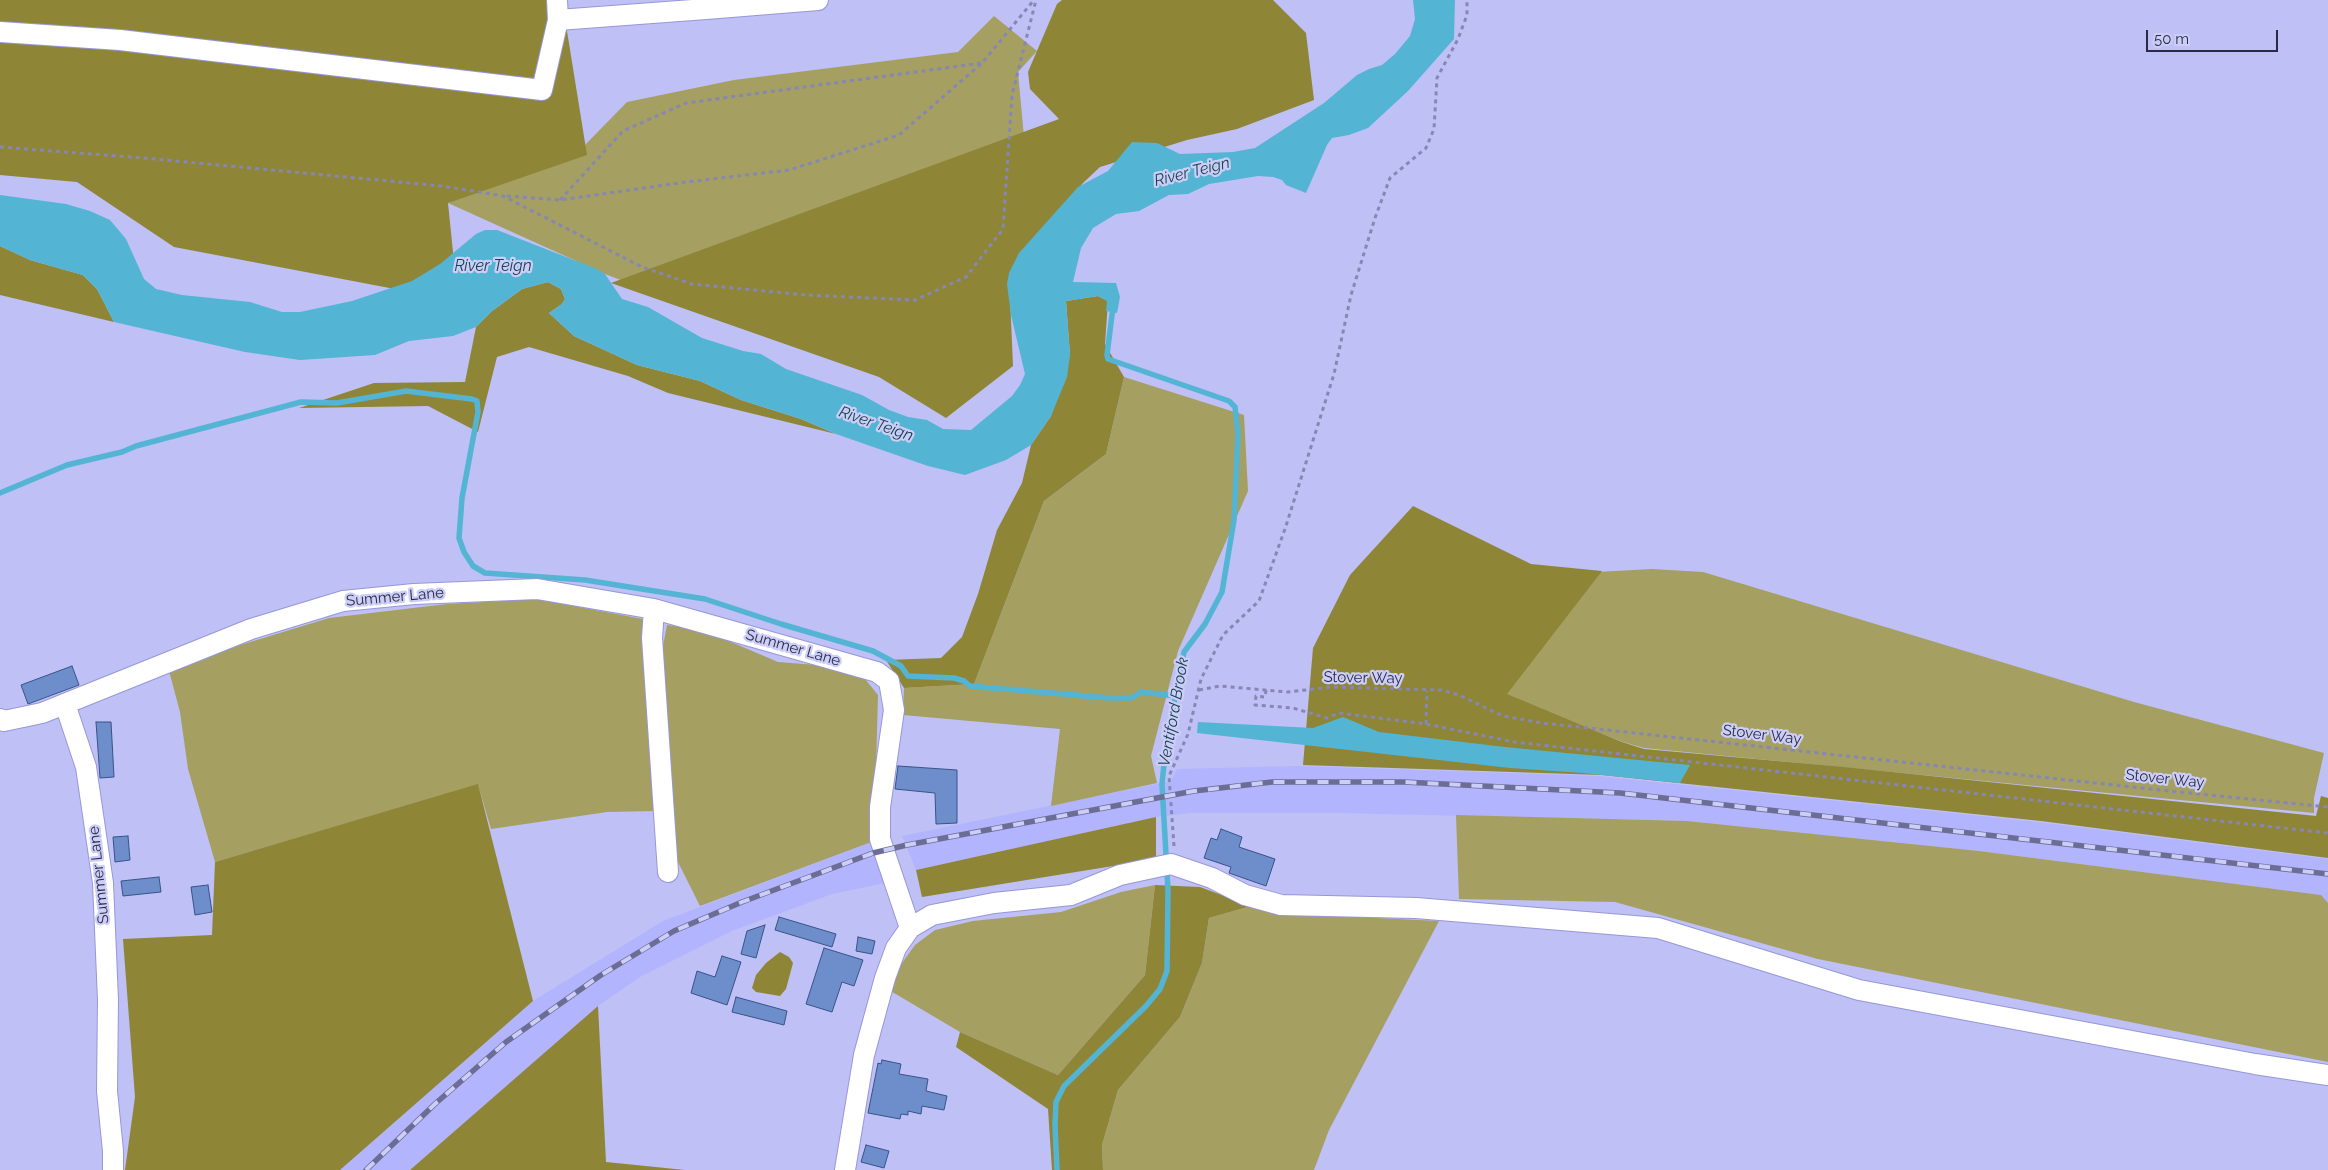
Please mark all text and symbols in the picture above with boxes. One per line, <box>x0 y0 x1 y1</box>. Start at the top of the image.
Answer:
scale bar <box>2148 20 2280 52</box>
text: 50 m <box>2154 30 2189 48</box>
water label: River Teign <box>1152 153 1232 191</box>
water label: River Teign <box>454 256 532 276</box>
water label: River Teign <box>836 402 916 446</box>
street label: Summer Lane <box>345 584 445 610</box>
street label: Summer Lane <box>743 626 843 670</box>
water label: Ventiford Brook <box>1155 656 1193 768</box>
street label: Stover Way <box>1323 668 1403 688</box>
street label: Stover Way <box>1722 721 1802 749</box>
street label: Stover Way <box>2125 766 2205 792</box>
street label: Summer Lane <box>85 825 113 925</box>

